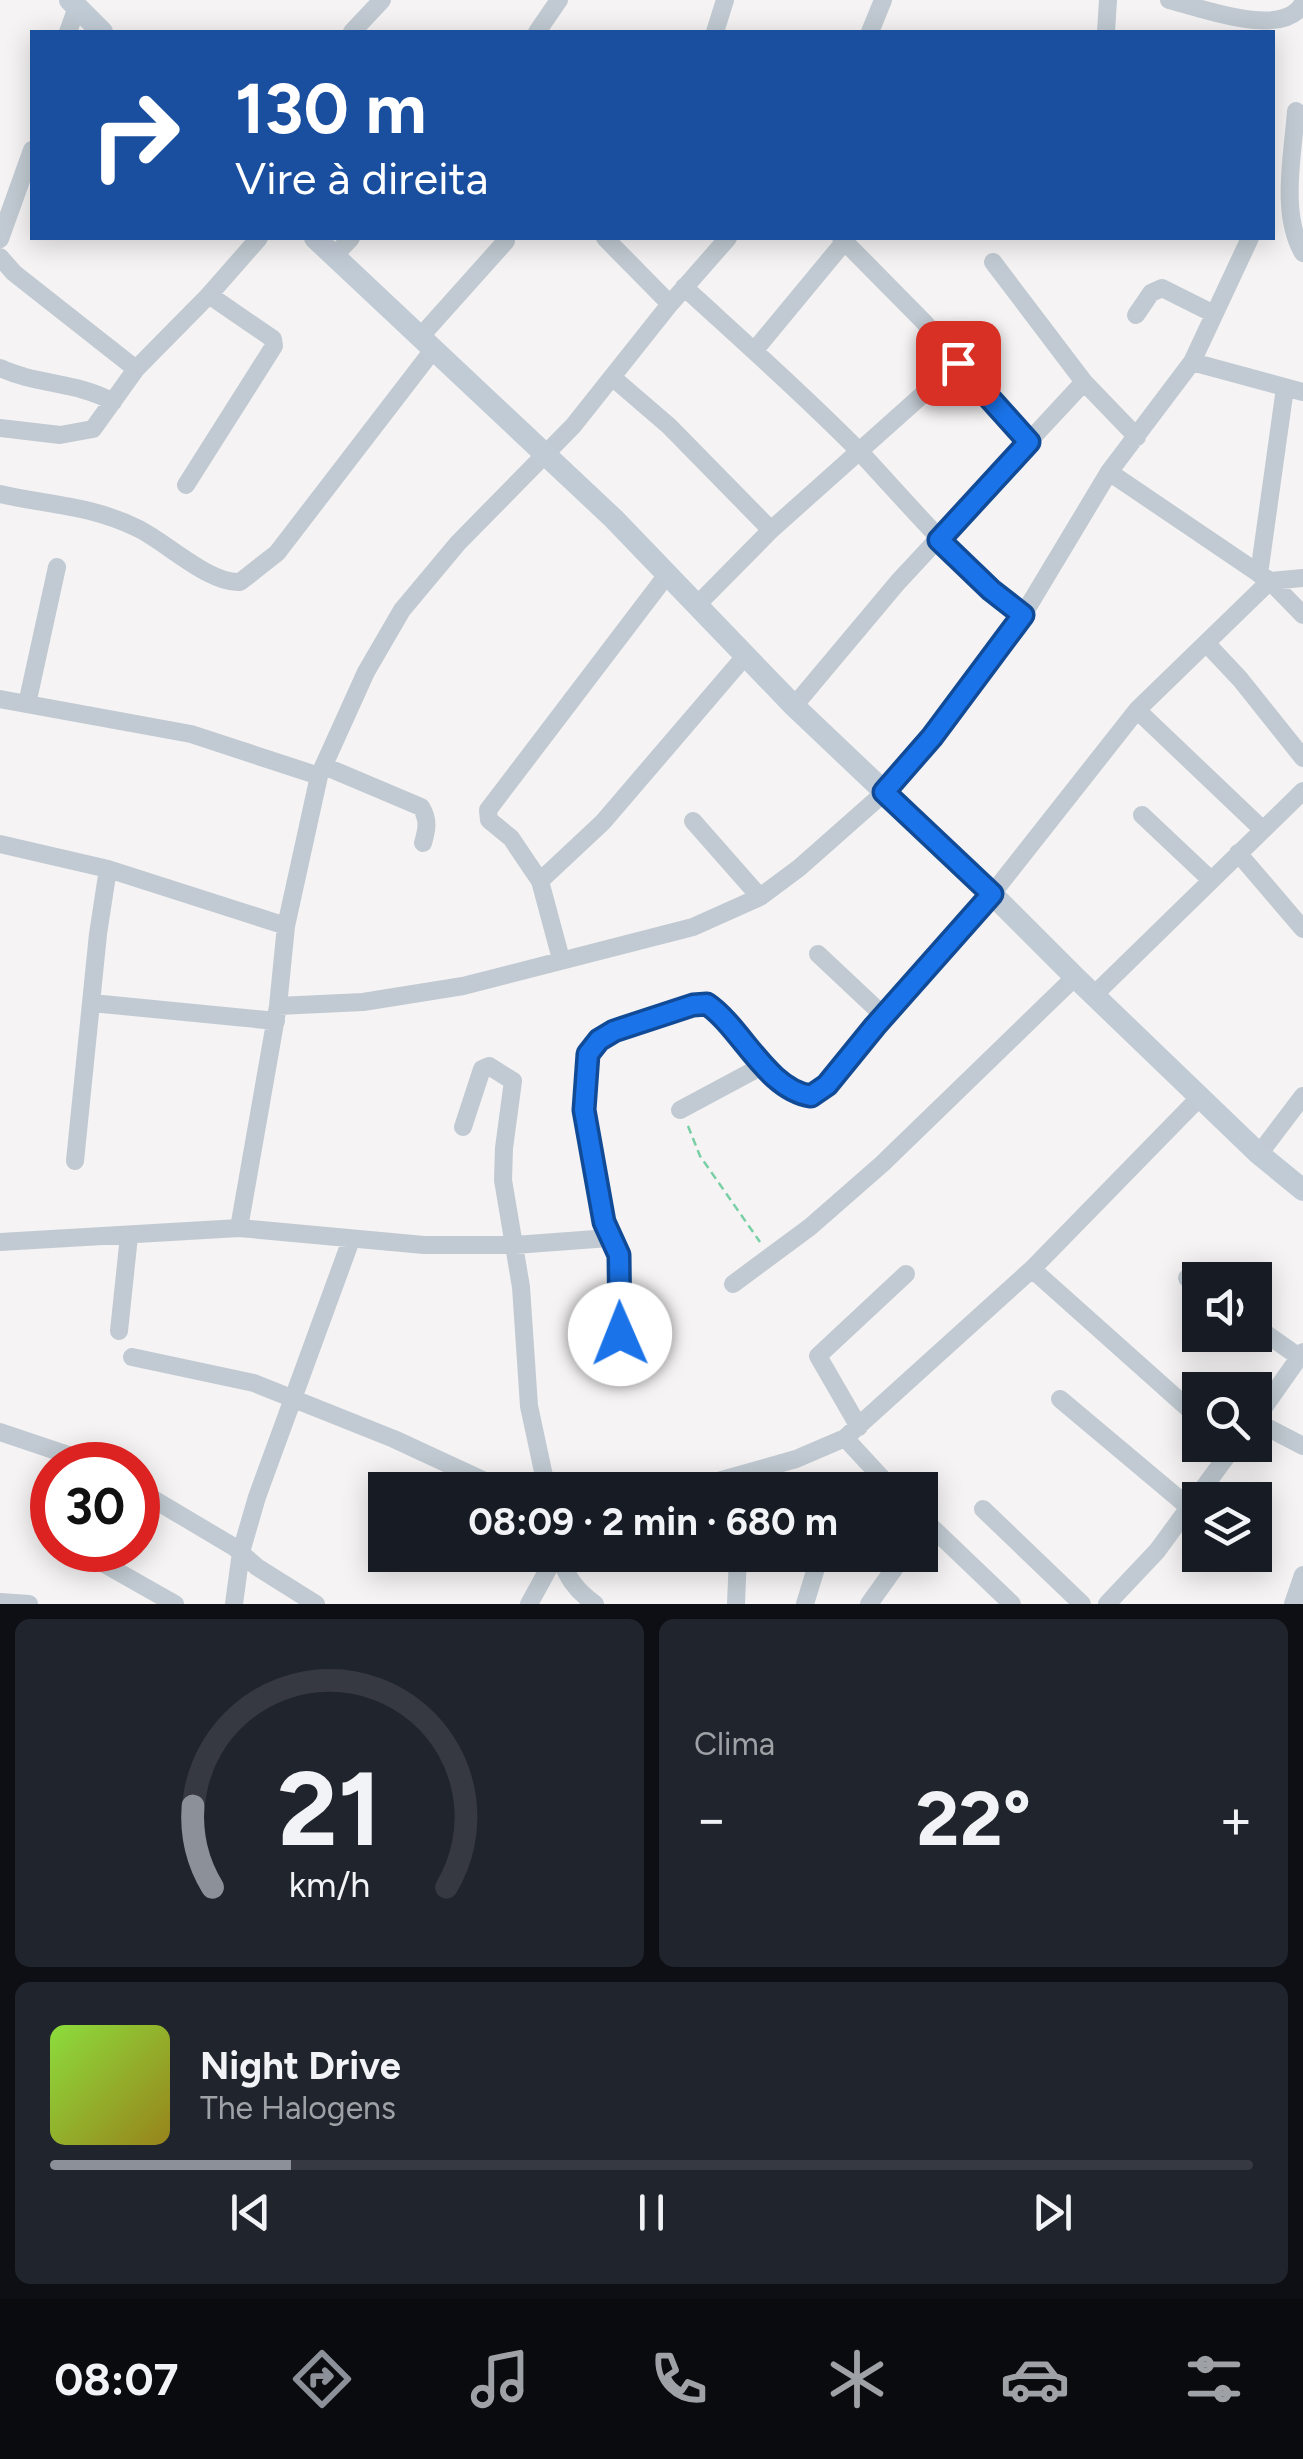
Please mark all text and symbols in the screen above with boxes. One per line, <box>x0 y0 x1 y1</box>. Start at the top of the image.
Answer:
text: 130 m <box>235 66 427 151</box>
icon: right <box>70 70 200 200</box>
text: Vire à direita <box>235 151 488 205</box>
pin <box>916 321 1001 406</box>
icon: arrive <box>931 336 986 391</box>
map controls <box>1182 1262 1272 1572</box>
button: sound <box>1182 1262 1272 1352</box>
position arrow <box>568 1282 672 1386</box>
button: search <box>1182 1372 1272 1462</box>
speed limit sign: 30 <box>30 1442 160 1572</box>
button: layers <box>1182 1482 1272 1572</box>
text: 08:09 · 2 min · 680 m <box>468 1499 838 1545</box>
text: Clima <box>694 1725 775 1763</box>
text: 21 <box>277 1746 382 1871</box>
text: 22° <box>916 1774 1031 1864</box>
text: − <box>694 1786 728 1852</box>
text: + <box>1219 1786 1253 1852</box>
text: km/h <box>289 1863 370 1906</box>
text: Night Drive <box>200 2043 401 2089</box>
text: The Halogens <box>200 2089 396 2127</box>
icon: previous <box>223 2185 278 2240</box>
icon: pause <box>624 2185 679 2240</box>
icon: next <box>1025 2185 1080 2240</box>
icon: directions <box>287 2344 357 2414</box>
icon: music <box>465 2344 535 2414</box>
icon: phone <box>644 2344 714 2414</box>
icon: climate <box>822 2344 892 2414</box>
icon: car <box>1000 2344 1070 2414</box>
icon: filters <box>1179 2344 1249 2414</box>
text: 08:07 <box>54 2352 179 2406</box>

